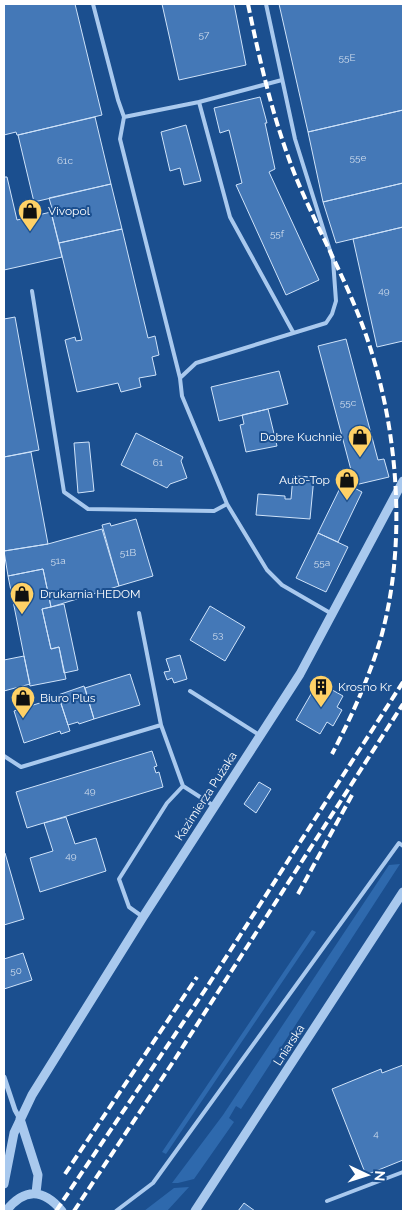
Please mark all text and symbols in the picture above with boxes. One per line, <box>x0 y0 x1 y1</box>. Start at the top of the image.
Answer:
house number: 57 <box>199 29 210 40</box>
house number: 55E <box>339 52 356 63</box>
house number: 55e <box>350 152 367 163</box>
house number: 61c <box>57 155 73 166</box>
shop icon: Vivopol <box>17 198 43 232</box>
place label: Vivopol <box>48 204 91 218</box>
house number: 55f <box>270 228 285 239</box>
house number: 49 <box>378 285 390 296</box>
house number: 55c <box>340 397 357 408</box>
shop icon: Dobre Kuchnie <box>347 424 373 458</box>
place label: Dobre Kuchnie <box>260 430 342 444</box>
house number: 61 <box>153 457 164 468</box>
shop icon: Auto-Top <box>334 467 360 501</box>
place label: Auto-Top <box>279 473 330 487</box>
house number: 51B <box>120 547 137 558</box>
house number: 51a <box>50 555 66 566</box>
house number: 55a <box>314 557 330 568</box>
shop icon: Drukarnia HEDOM <box>9 581 35 615</box>
place label: Drukarnia HEDOM <box>40 587 141 601</box>
house number: 53 <box>213 629 223 640</box>
building icon: Krosno Kr <box>308 674 334 708</box>
place label: Krosno Kr <box>338 680 393 694</box>
shop icon: Biuro Plus <box>10 685 36 719</box>
place label: Biuro Plus <box>40 691 96 705</box>
street label: Kazimierza Pużaka <box>172 749 240 843</box>
house number: 49 <box>84 785 96 796</box>
house number: 49 <box>65 850 77 861</box>
house number: 50 <box>10 965 22 976</box>
street label: Lniarska <box>271 1022 307 1068</box>
house number: 4 <box>373 1128 379 1139</box>
north arrow <box>342 1150 392 1200</box>
text: N <box>372 1170 388 1182</box>

